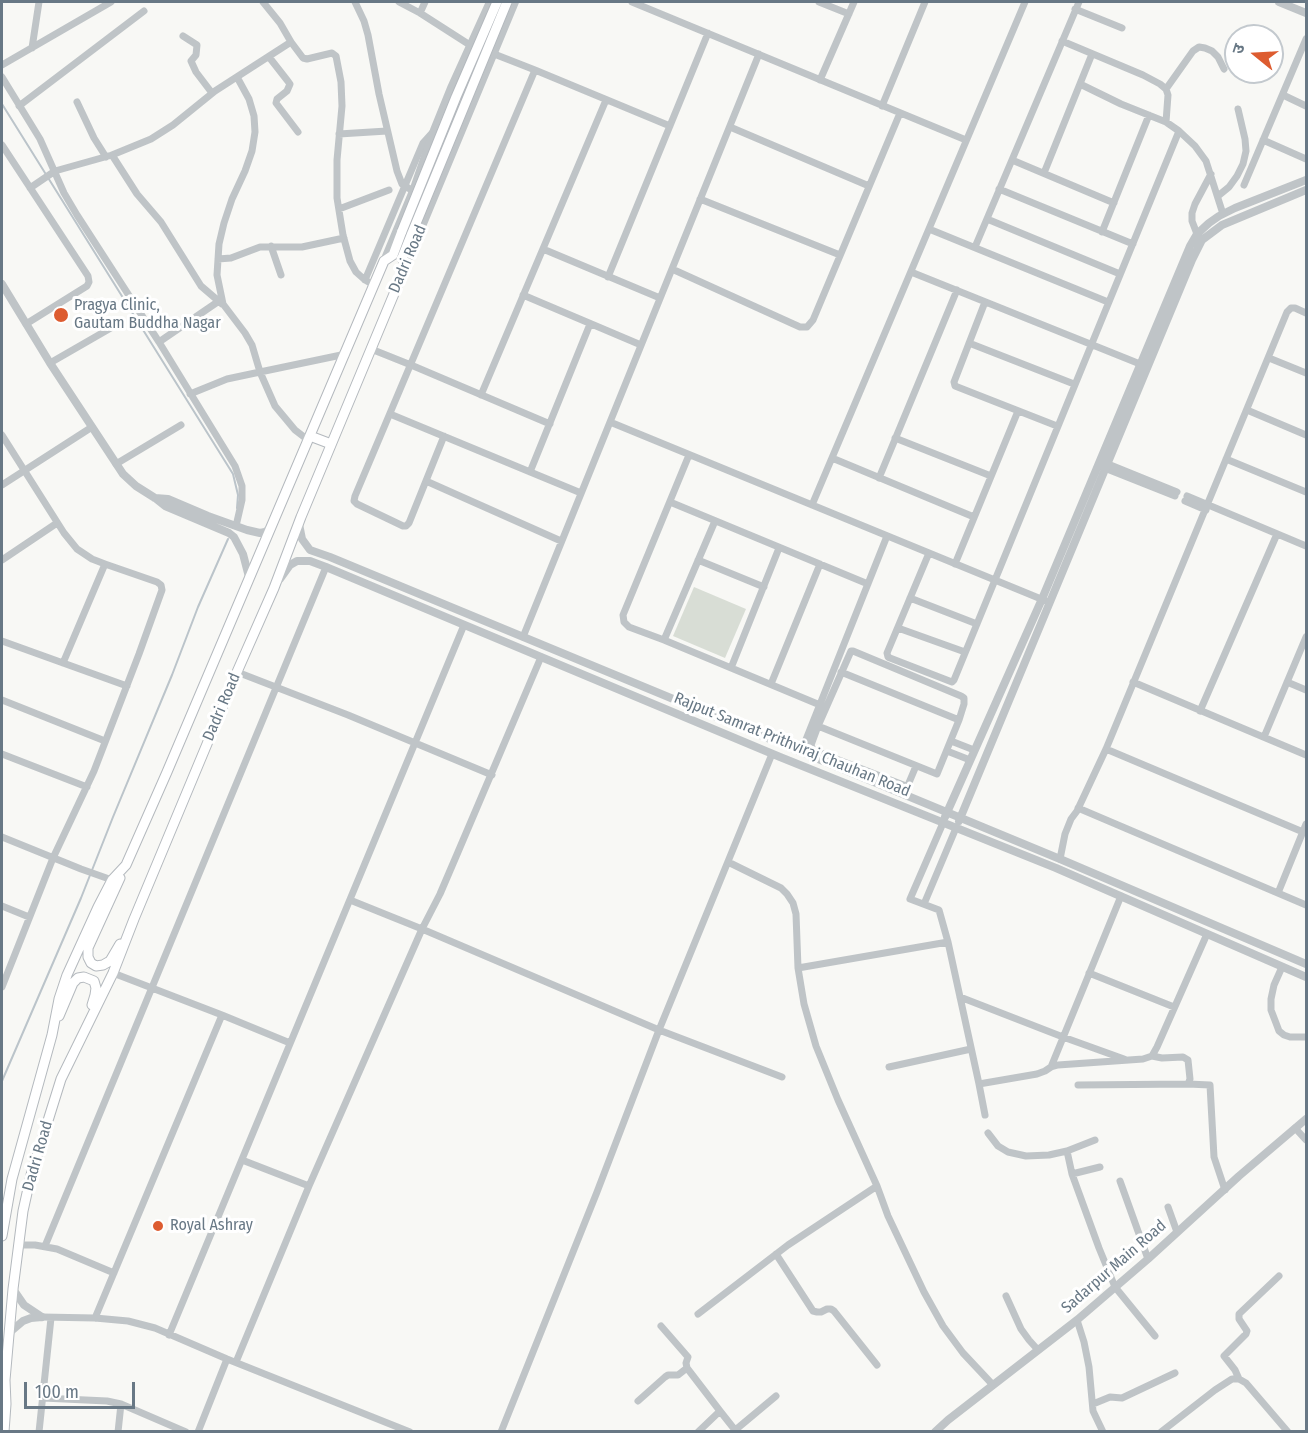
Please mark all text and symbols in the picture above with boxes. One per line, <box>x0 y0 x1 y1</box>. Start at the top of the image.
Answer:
north arrow <box>1224 24 1284 84</box>
text: उ <box>1228 42 1249 56</box>
street label: Dadri Road <box>385 222 431 296</box>
place label: Pragya Clinic, Gautam Buddha Nagar <box>74 296 221 334</box>
marker: Pragya Clinic, Gautam Buddha Nagar <box>52 306 70 324</box>
street label: Dadri Road <box>199 670 245 744</box>
street label: Rajput Samrat Prithviraj Chauhan Road <box>671 689 913 801</box>
street label: Dadri Road <box>19 1119 57 1193</box>
place label: Royal Ashray <box>170 1216 253 1236</box>
street label: Sadarpur Main Road <box>1058 1216 1170 1318</box>
marker: Royal Ashray <box>151 1219 165 1233</box>
scale bar <box>27 1370 138 1408</box>
text: 100 m <box>35 1381 79 1403</box>

